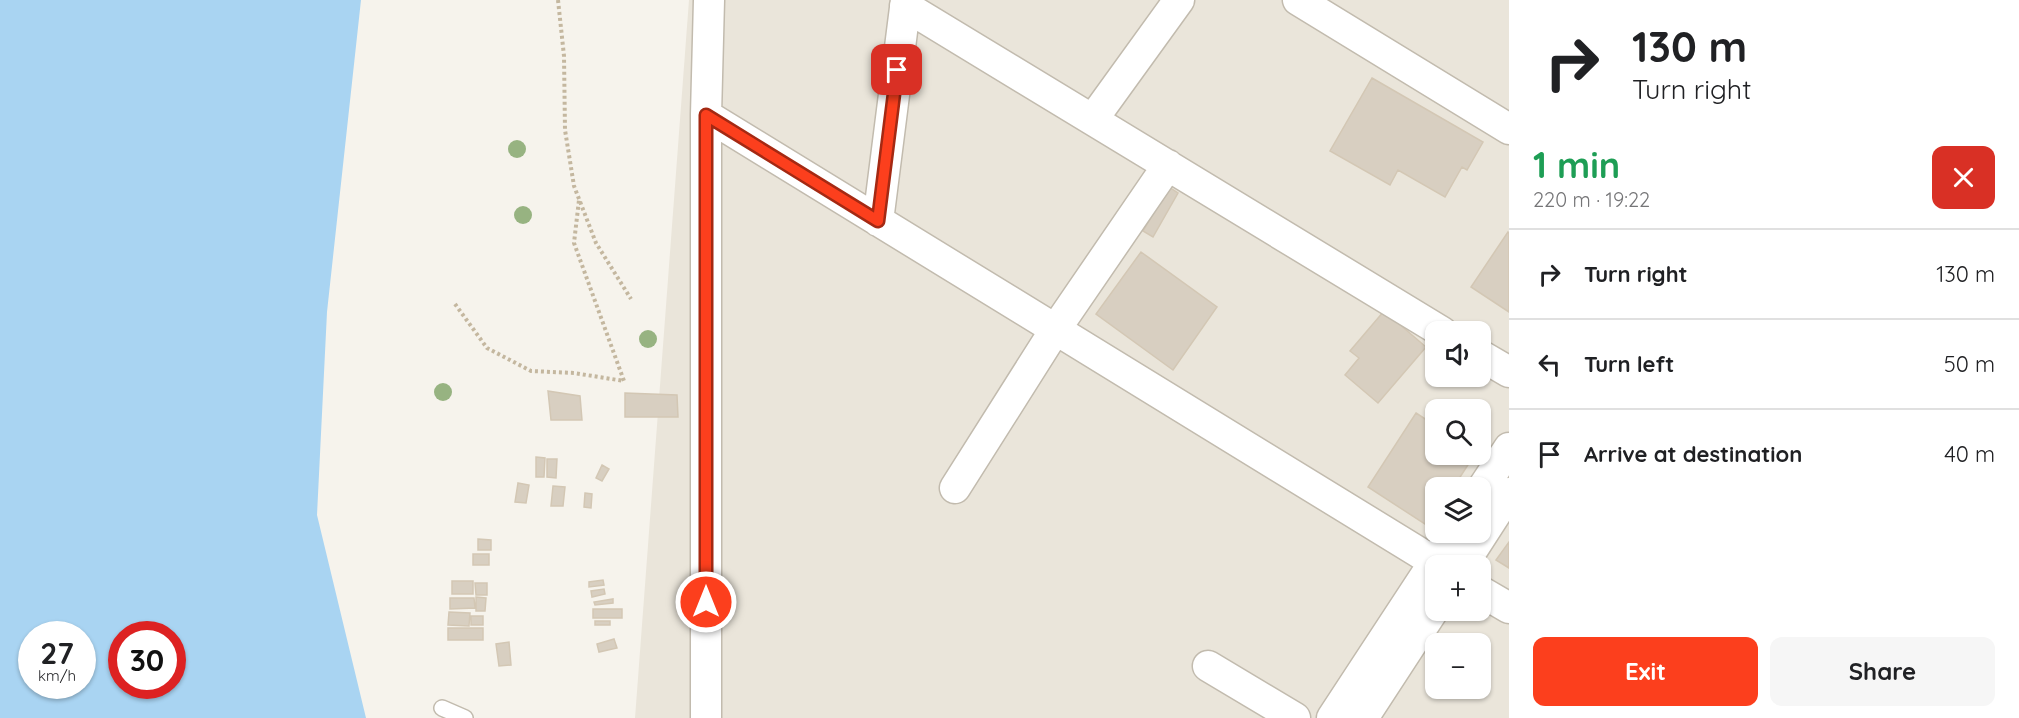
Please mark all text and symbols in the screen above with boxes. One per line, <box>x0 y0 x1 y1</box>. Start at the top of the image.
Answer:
text: 130 m <box>1632 20 1747 73</box>
icon: right <box>1533 24 1611 102</box>
pin <box>871 44 922 95</box>
icon: arrive <box>880 53 913 86</box>
text: Turn right <box>1632 72 1751 106</box>
text: 1 min <box>1533 142 1620 187</box>
button: close <box>1932 146 1995 209</box>
text: 220 m · 19:22 <box>1533 187 1650 212</box>
icon: right <box>1533 258 1566 291</box>
text: Turn right <box>1584 260 1688 288</box>
text: 130 m <box>1936 260 1995 288</box>
map controls <box>1425 321 1491 699</box>
button: sound <box>1425 321 1491 387</box>
icon: left <box>1533 348 1566 381</box>
text: Turn left <box>1584 350 1674 378</box>
text: 50 m <box>1944 350 1995 378</box>
button: search <box>1425 399 1491 465</box>
icon: arrive <box>1533 438 1566 471</box>
text: Arrive at destination <box>1584 440 1802 468</box>
text: 40 m <box>1944 440 1995 468</box>
button: layers <box>1425 477 1491 543</box>
button: + <box>1425 555 1491 621</box>
position arrow <box>674 570 738 634</box>
speed limit sign: 30 <box>108 621 186 699</box>
button: − <box>1425 633 1491 699</box>
text: 27 <box>40 634 74 672</box>
button: Exit <box>1533 637 1758 706</box>
button: Share <box>1770 637 1995 706</box>
text: km/h <box>38 666 76 685</box>

